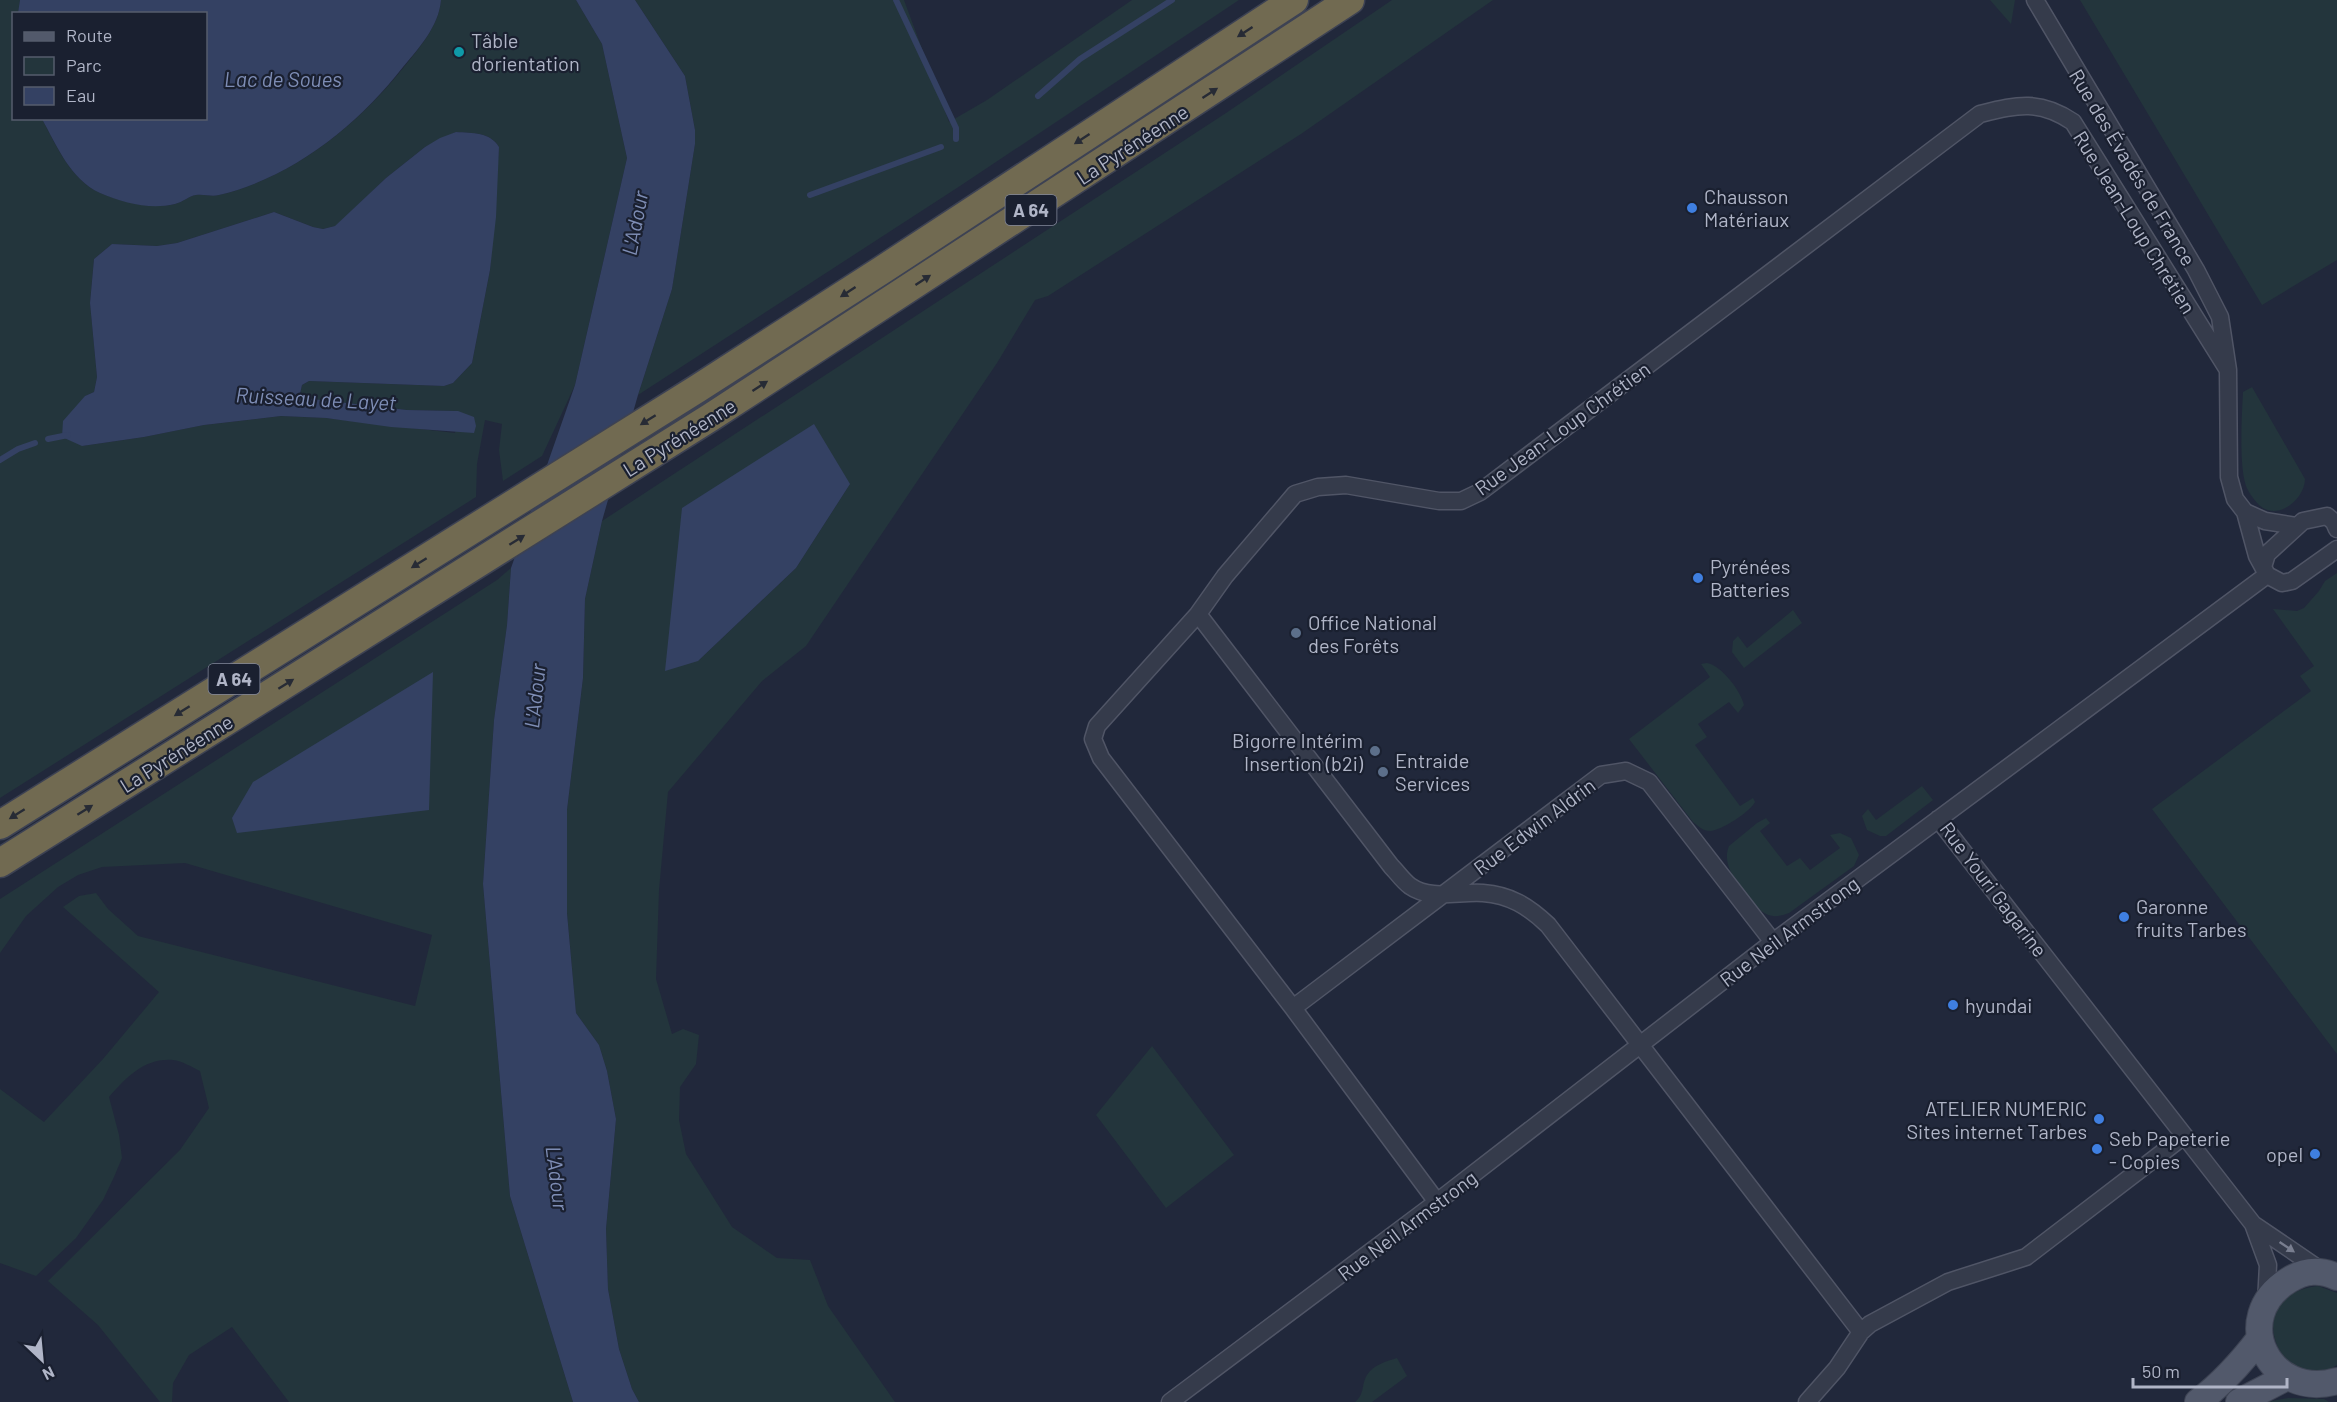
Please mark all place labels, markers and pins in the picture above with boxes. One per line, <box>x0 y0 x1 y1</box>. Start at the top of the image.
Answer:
place label: Tâble d'orientation <box>471 28 580 75</box>
marker: Tâble d'orientation <box>452 45 466 59</box>
place label: Chausson Matériaux <box>1704 184 1789 231</box>
marker: Chausson Matériaux <box>1685 201 1699 215</box>
place label: Pyrénées Batteries <box>1710 554 1790 601</box>
marker: Pyrénées Batteries <box>1691 571 1705 585</box>
place label: Office National des Forêts <box>1308 610 1437 657</box>
marker: Office National des Forêts <box>1289 626 1303 640</box>
place label: Bigorre Intérim Insertion (b2i) <box>1232 728 1364 775</box>
marker: Bigorre Intérim Insertion (b2i) <box>1368 744 1382 758</box>
place label: Entraide Services <box>1395 748 1470 795</box>
marker: Entraide Services <box>1376 765 1390 779</box>
place label: Garonne fruits Tarbes <box>2136 894 2247 941</box>
marker: Garonne fruits Tarbes <box>2117 910 2131 924</box>
place label: hyundai <box>1965 993 2032 1017</box>
marker: hyundai <box>1946 998 1960 1012</box>
place label: ATELIER NUMERIC Sites internet Tarbes <box>1906 1096 2087 1143</box>
marker: ATELIER NUMERIC Sites internet Tarbes <box>2092 1112 2106 1126</box>
place label: Seb Papeterie - Copies <box>2109 1126 2230 1173</box>
marker: Seb Papeterie - Copies <box>2090 1142 2104 1156</box>
place label: opel <box>2266 1142 2303 1166</box>
marker: opel <box>2308 1147 2322 1161</box>

